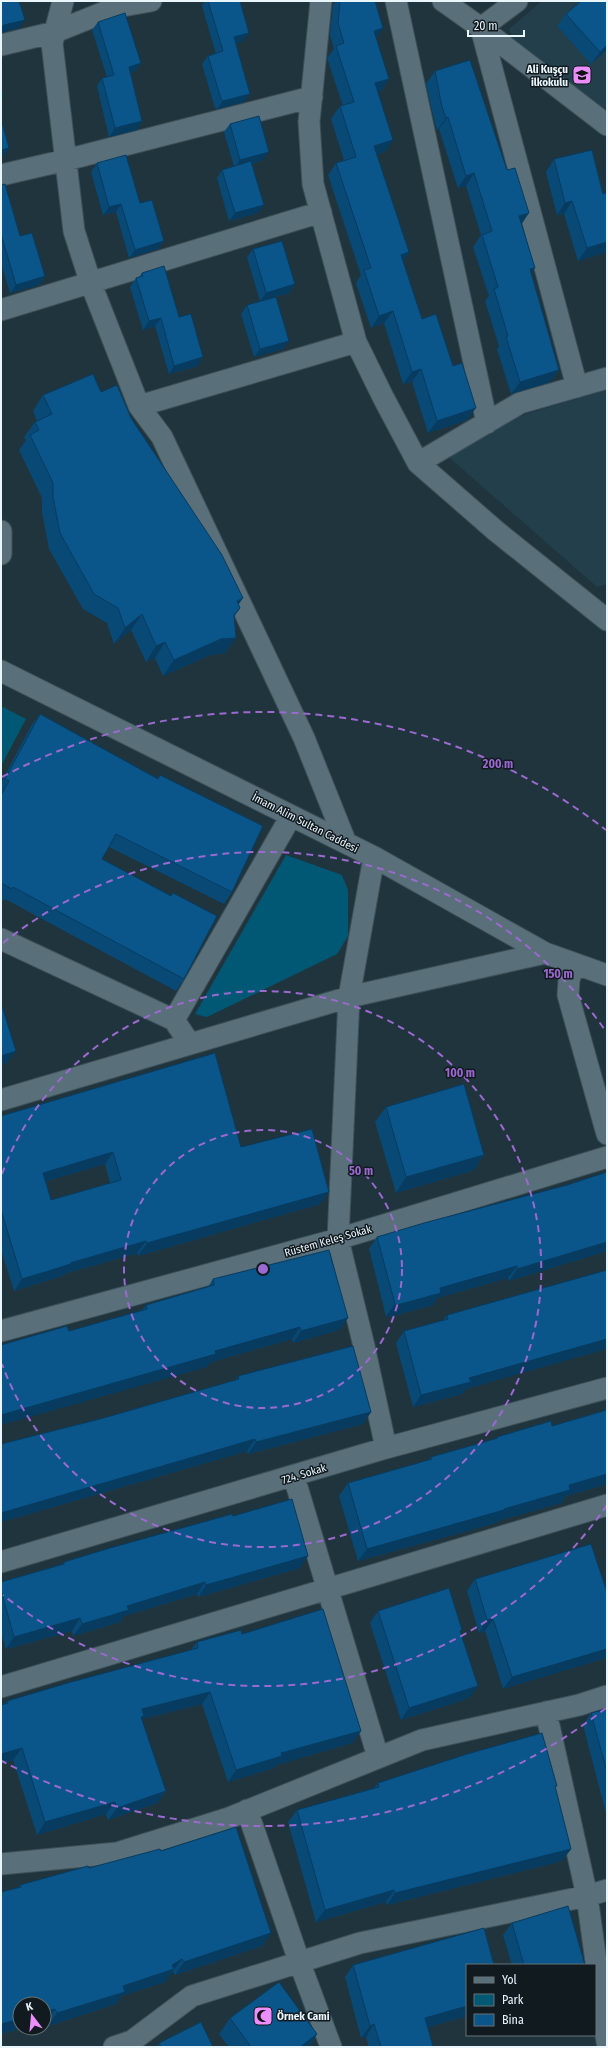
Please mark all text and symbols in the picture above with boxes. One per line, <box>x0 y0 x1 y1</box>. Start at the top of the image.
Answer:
scale bar <box>468 12 524 38</box>
text: 20 m <box>474 19 498 33</box>
place label: Ali Kuşçu ilkokulu <box>526 63 568 89</box>
school or university icon: Ali Kuşçu ilkokulu <box>571 64 593 86</box>
text: 200 m <box>482 757 513 771</box>
street label: İmam Alim Sultan Caddesi <box>250 790 361 856</box>
text: 150 m <box>543 967 573 981</box>
text: 100 m <box>445 1066 475 1080</box>
text: 50 m <box>349 1164 373 1178</box>
street label: Rüstem Keleş Sokak <box>283 1222 374 1260</box>
centre of rings <box>256 1262 270 1276</box>
street label: 724. Sokak <box>280 1461 329 1487</box>
legend <box>466 1964 596 2036</box>
text: Yol <box>502 1973 517 1987</box>
text: Park <box>502 1993 524 2007</box>
north arrow <box>12 1996 52 2036</box>
text: K <box>25 2000 35 2014</box>
mosque icon: Örnek Cami <box>252 2005 274 2027</box>
place label: Örnek Cami <box>277 2010 330 2023</box>
text: Bina <box>502 2013 524 2027</box>

